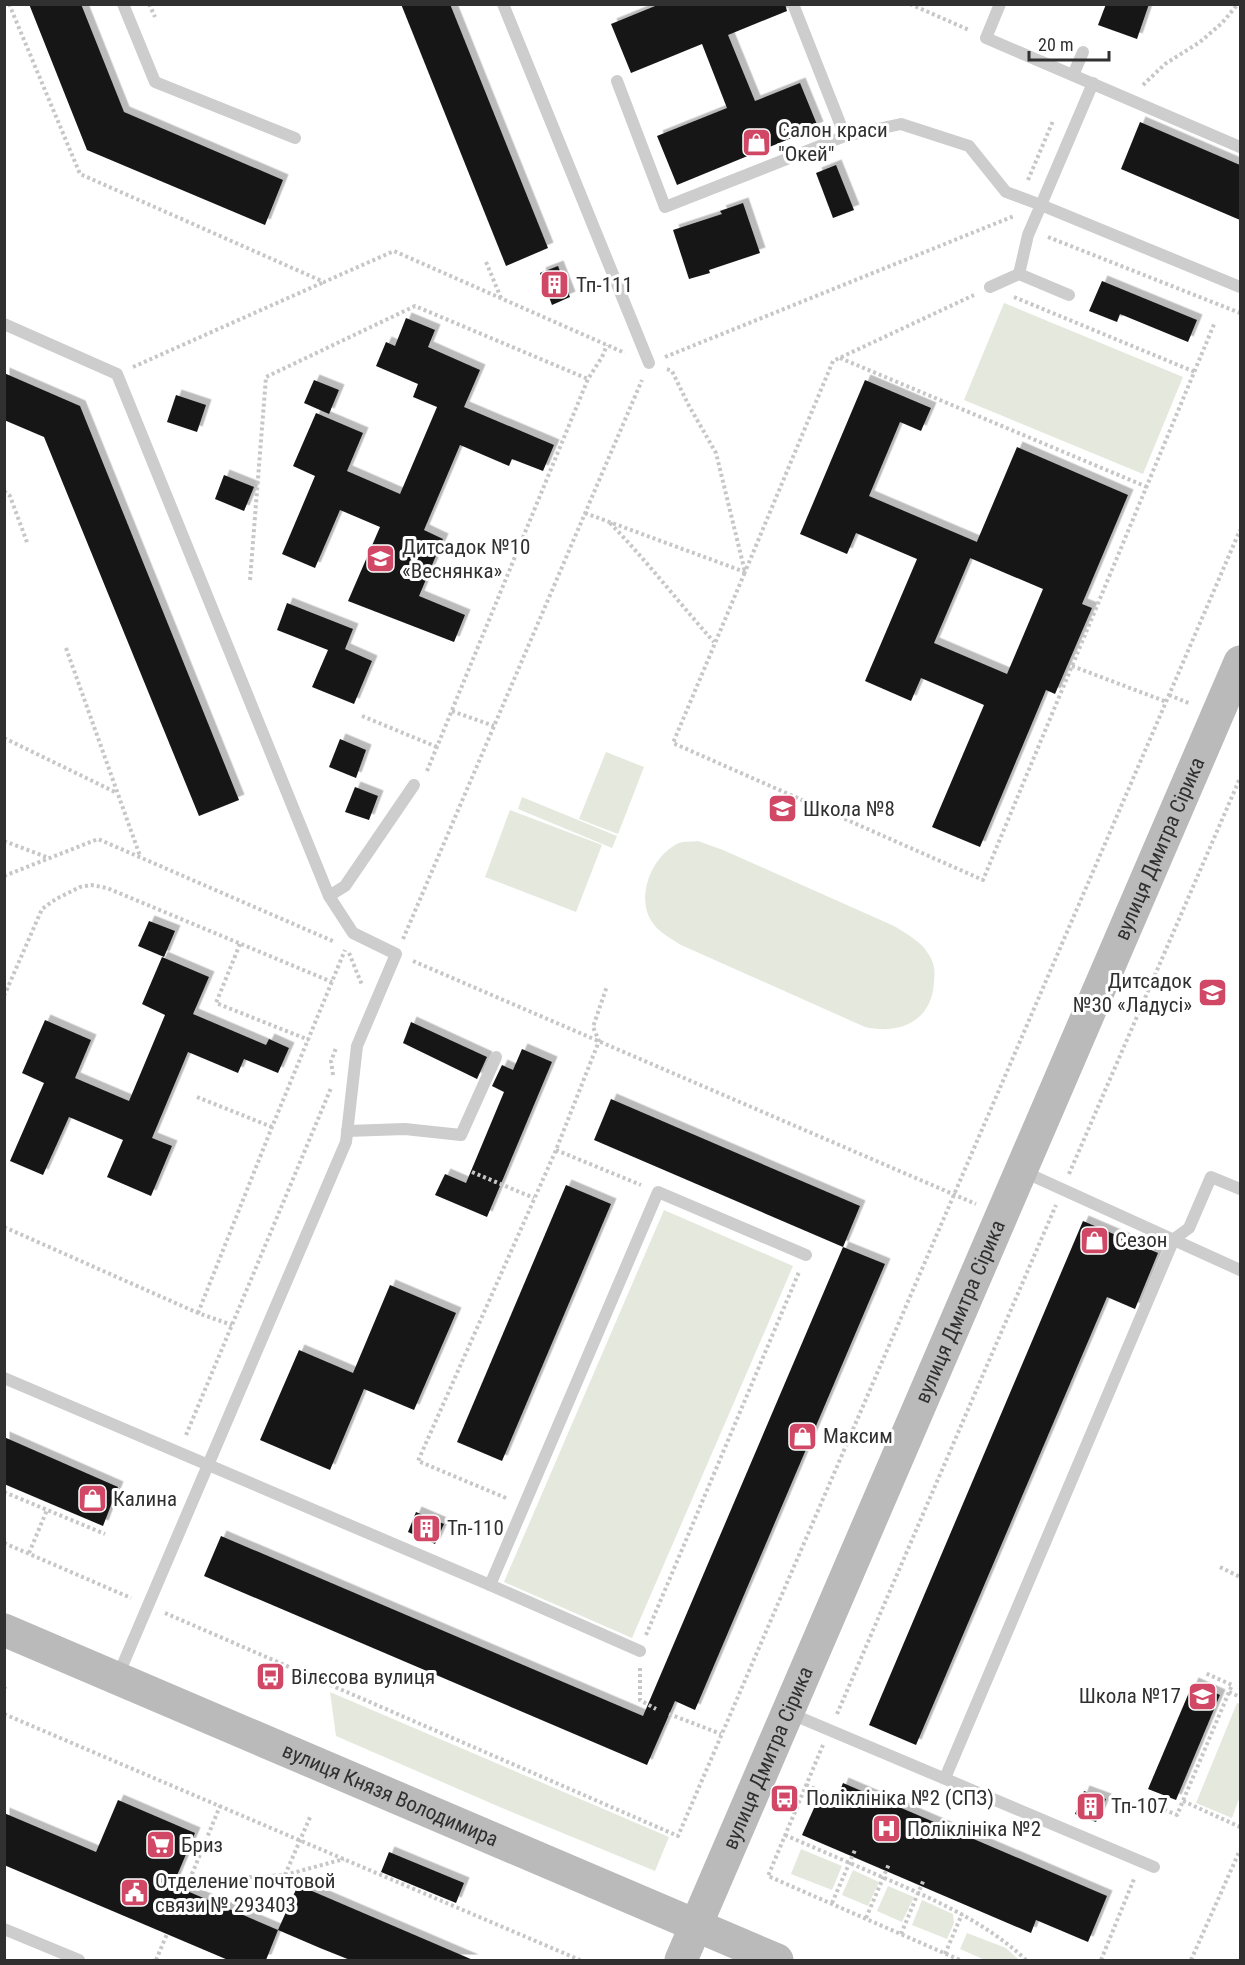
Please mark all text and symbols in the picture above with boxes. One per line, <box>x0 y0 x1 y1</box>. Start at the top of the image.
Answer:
scale bar <box>1029 24 1108 62</box>
text: 20 m <box>1038 34 1073 55</box>
place label: Салон краси "Окей" <box>778 118 888 166</box>
shop icon: Салон краси "Окей" <box>741 126 773 158</box>
building icon: Тп-111 <box>539 269 571 301</box>
place label: Тп-111 <box>576 273 633 297</box>
place label: Дитсадок №10 «Веснянка» <box>402 535 530 583</box>
school or university icon: Дитсадок №10 «Веснянка» <box>365 543 397 575</box>
street label: вулиця Дмитра Сірика <box>1110 754 1210 944</box>
school or university icon: Школа №8 <box>766 793 798 825</box>
place label: Школа №8 <box>803 797 895 821</box>
place label: Дитсадок №30 «Ладусі» <box>1073 969 1192 1017</box>
school or university icon: Дитсадок №30 «Ладусі» <box>1197 977 1229 1009</box>
street label: вулиця Дмитра Сірика <box>910 1217 1010 1407</box>
shop icon: Сезон <box>1078 1224 1110 1256</box>
place label: Сезон <box>1115 1228 1167 1252</box>
shop icon: Максим <box>786 1420 818 1452</box>
place label: Максим <box>823 1424 893 1448</box>
shop icon: Калина <box>76 1483 108 1515</box>
place label: Калина <box>113 1487 177 1511</box>
building icon: Тп-110 <box>410 1512 442 1544</box>
place label: Тп-110 <box>447 1516 504 1540</box>
bus stop icon: Вілєсова вулиця <box>254 1661 286 1693</box>
street label: вулиця Дмитра Сірика <box>718 1663 818 1853</box>
place label: Вілєсова вулиця <box>291 1665 435 1689</box>
school or university icon: Школа №17 <box>1186 1680 1218 1712</box>
place label: Школа №17 <box>1079 1684 1181 1708</box>
street label: вулиця Князя Володимира <box>279 1738 502 1852</box>
bus stop icon: Поліклініка №2 (СПЗ) <box>769 1782 801 1814</box>
place label: Поліклініка №2 (СПЗ) <box>806 1786 994 1810</box>
building icon: Тп-107 <box>1074 1790 1106 1822</box>
place label: Тп-107 <box>1111 1794 1168 1818</box>
hospital icon: Поліклініка №2 <box>870 1813 902 1845</box>
place label: Поліклініка №2 <box>907 1817 1041 1841</box>
supermarket icon: Бриз <box>144 1829 176 1861</box>
place label: Бриз <box>181 1833 223 1857</box>
place label: Отделение почтовой связи № 293403 <box>155 1869 336 1917</box>
public building icon: Отделение почтовой связи № 293403 <box>118 1877 150 1909</box>

